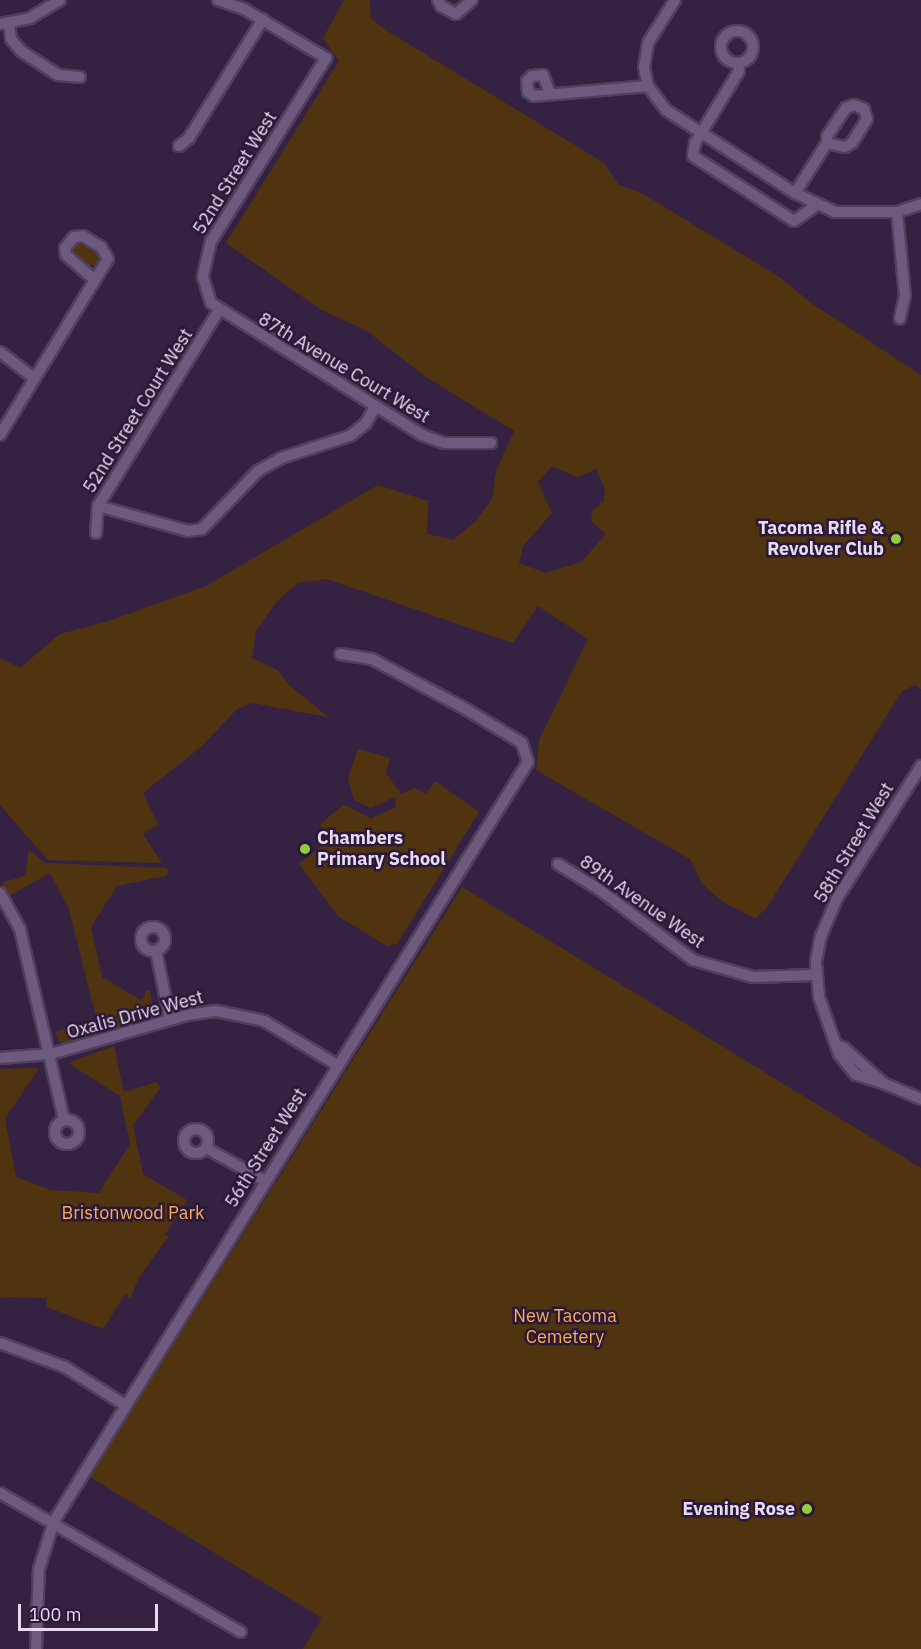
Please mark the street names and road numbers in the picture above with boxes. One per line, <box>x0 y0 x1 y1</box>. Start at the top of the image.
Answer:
street label: 52nd Street West <box>189 108 281 238</box>
street label: 87th Avenue Court West <box>254 308 434 428</box>
street label: 52nd Street Court West <box>79 325 197 497</box>
street label: 58th Street West <box>810 779 898 907</box>
street label: 89th Avenue West <box>575 851 709 953</box>
street label: Oxalis Drive West <box>64 986 206 1044</box>
street label: 56th Street West <box>221 1084 311 1212</box>

